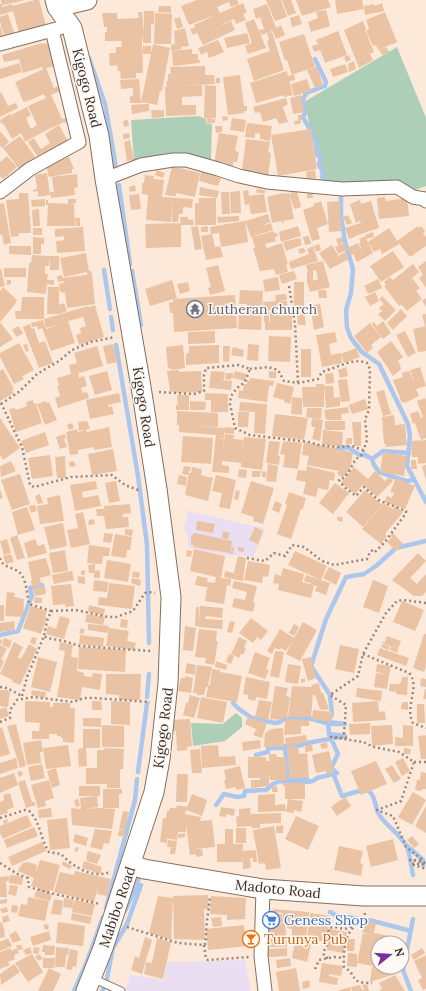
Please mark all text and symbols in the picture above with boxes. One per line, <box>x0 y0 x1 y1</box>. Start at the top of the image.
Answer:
street label: Kigogo Road <box>68 46 106 130</box>
temple icon: Lutheran church <box>185 299 205 319</box>
place label: Lutheran church <box>208 300 317 318</box>
street label: Kigogo Road <box>129 365 159 449</box>
street label: Kigogo Road <box>149 687 177 769</box>
street label: Mabibo Road <box>95 864 139 950</box>
street label: Madoto Road <box>234 876 322 902</box>
supermarket icon: Geness Shop <box>261 910 281 930</box>
place label: Geness Shop <box>284 911 368 929</box>
bar icon: Turunya Pub <box>241 929 261 949</box>
place label: Turunya Pub <box>264 930 347 948</box>
north arrow <box>370 935 410 975</box>
text: N <box>392 946 408 959</box>

